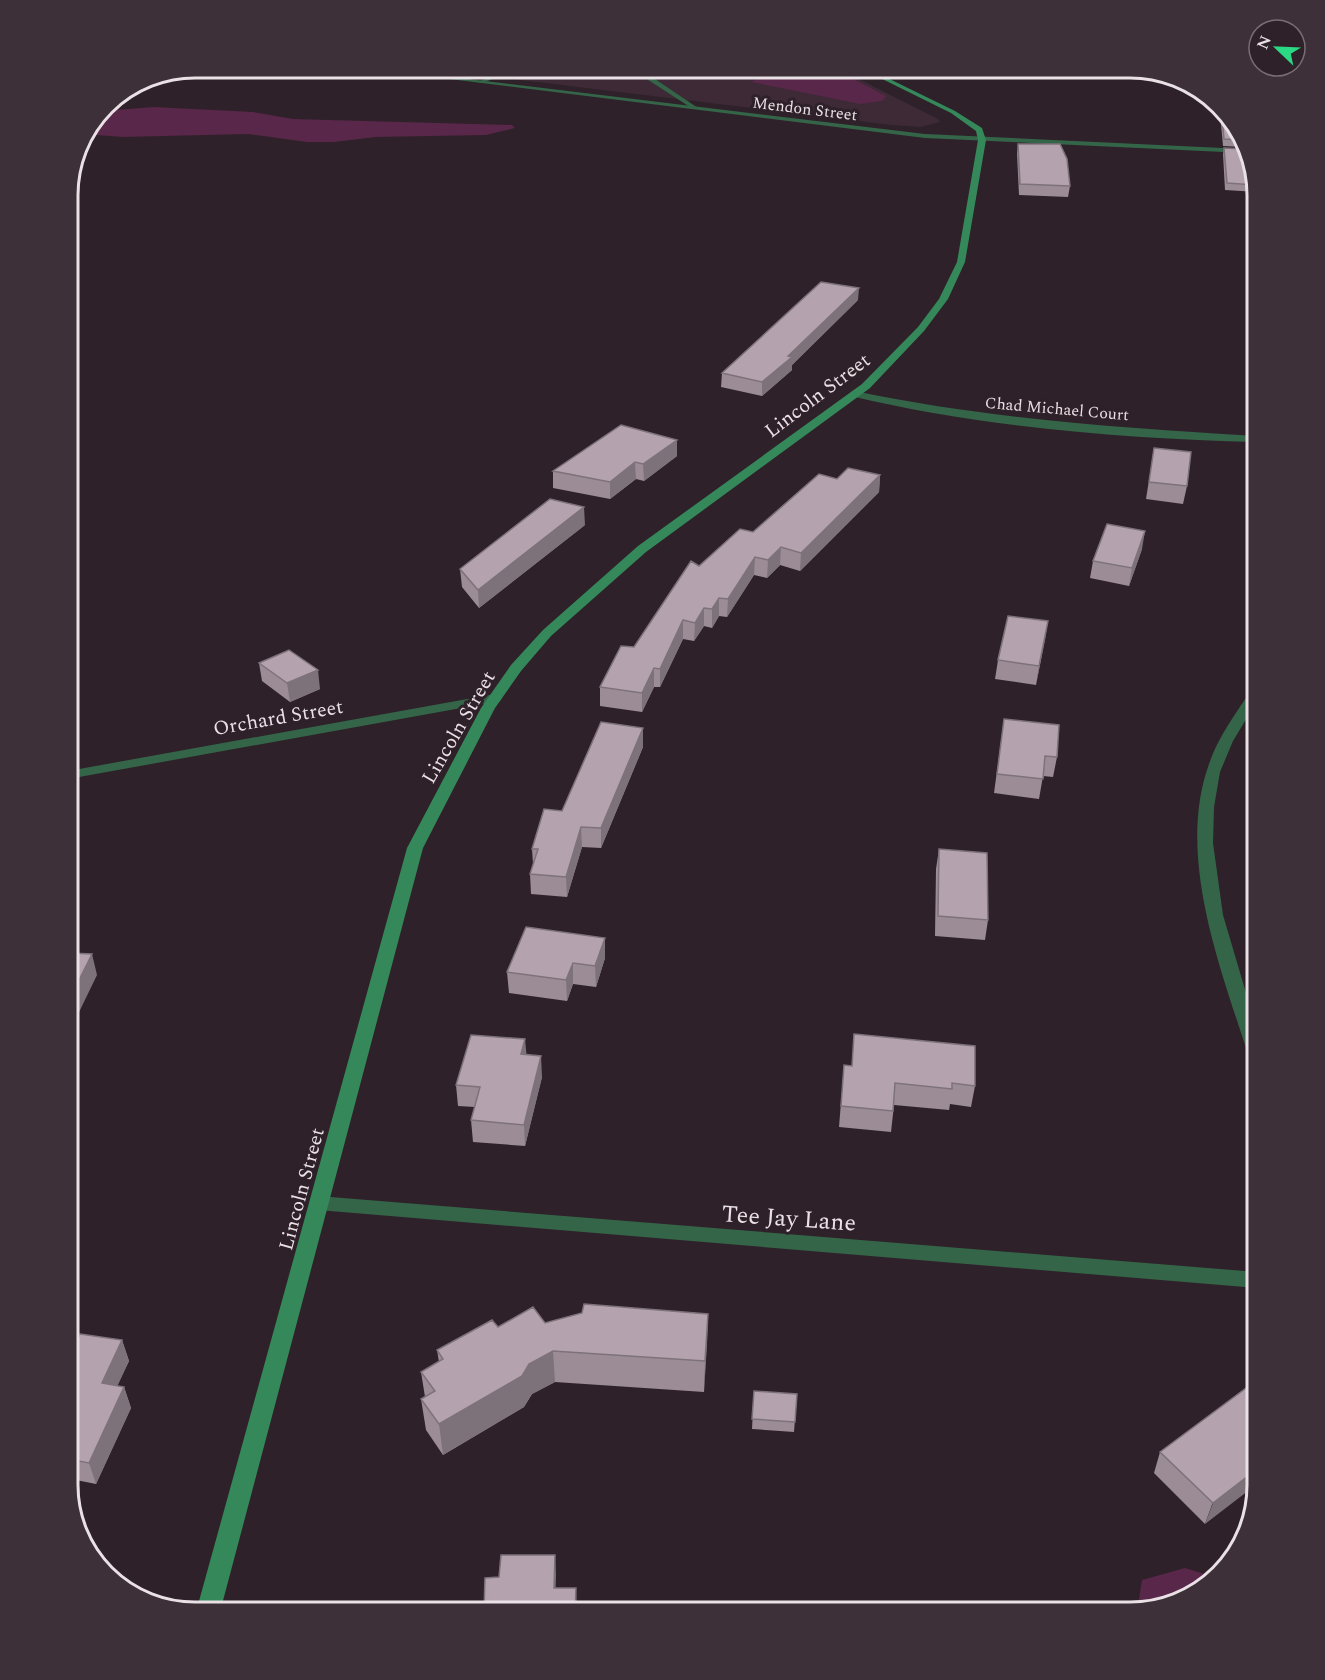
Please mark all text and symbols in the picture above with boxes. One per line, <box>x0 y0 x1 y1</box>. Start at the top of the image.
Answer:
north arrow <box>1247 18 1307 78</box>
text: N <box>1251 32 1278 53</box>
street label: Mendon Street <box>751 91 859 127</box>
street label: Lincoln Street <box>758 346 877 446</box>
street label: Chad Michael Court <box>984 391 1130 427</box>
street label: Lincoln Street <box>414 665 503 790</box>
street label: Orchard Street <box>211 692 346 744</box>
street label: Lincoln Street <box>271 1125 333 1254</box>
street label: Tee Jay Lane <box>721 1196 857 1242</box>

